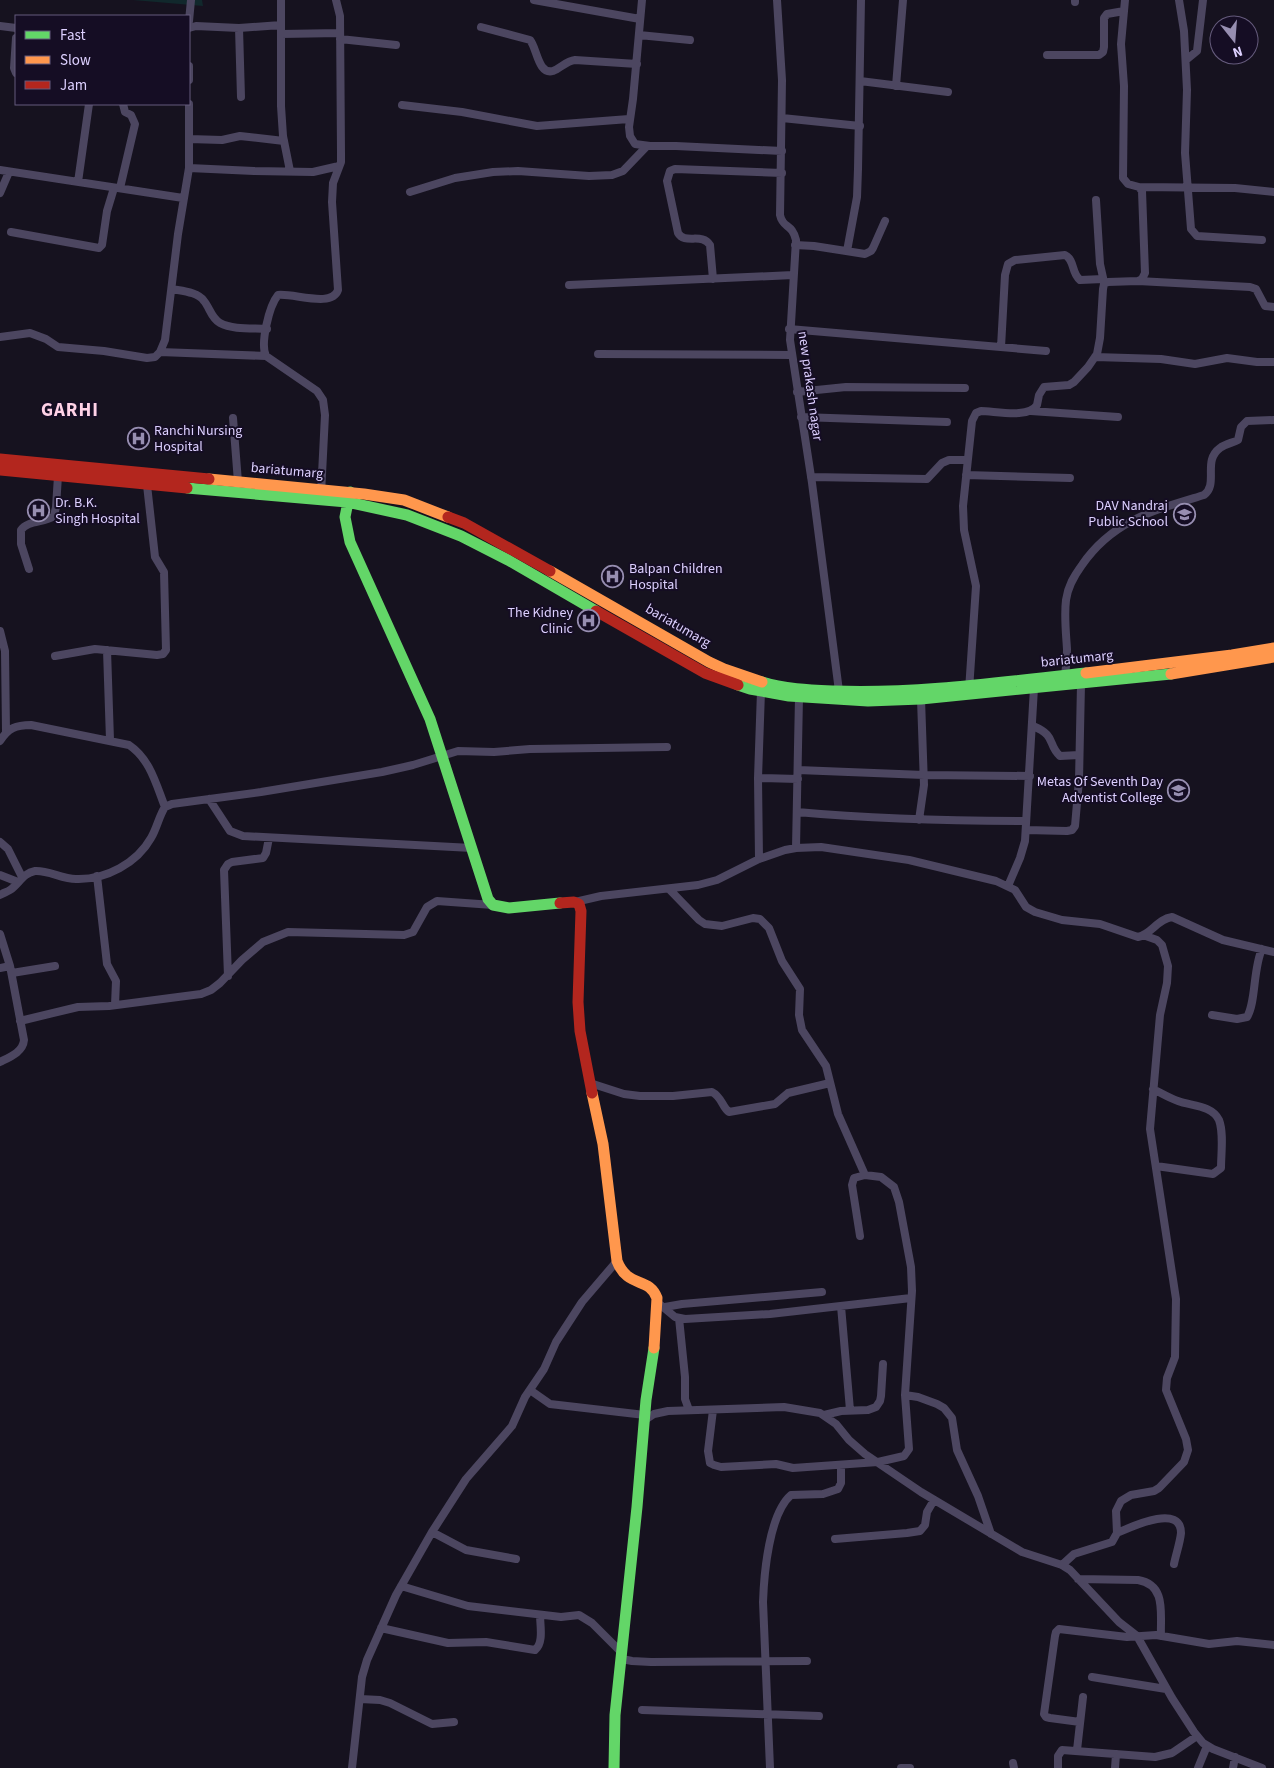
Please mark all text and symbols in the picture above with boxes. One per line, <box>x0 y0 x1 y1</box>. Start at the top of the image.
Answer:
legend <box>15 15 190 105</box>
north arrow <box>1209 15 1259 65</box>
text: Fast <box>60 25 86 46</box>
text: N <box>1230 41 1245 62</box>
text: Slow <box>60 50 91 71</box>
text: Jam <box>60 75 87 96</box>
street label: new prakash nagar <box>792 330 828 442</box>
district label: GARHI <box>41 397 99 424</box>
place label: Ranchi Nursing Hospital <box>154 421 242 457</box>
hospital icon: Ranchi Nursing Hospital <box>126 427 150 451</box>
street label: bariatumarg <box>250 458 324 484</box>
place label: Dr. B.K. Singh Hospital <box>55 493 140 529</box>
place label: DAV Nandraj Public School <box>1088 496 1168 532</box>
hospital icon: Dr. B.K. Singh Hospital <box>27 499 51 523</box>
school or university icon: DAV Nandraj Public School <box>1172 502 1196 526</box>
place label: Balpan Children Hospital <box>629 559 723 595</box>
hospital icon: Balpan Children Hospital <box>601 565 625 589</box>
street label: bariatumarg <box>642 599 714 653</box>
place label: The Kidney Clinic <box>508 603 574 639</box>
hospital icon: The Kidney Clinic <box>577 609 601 633</box>
street label: bariatumarg <box>1040 645 1114 673</box>
place label: Metas Of Seventh Day Adventist College <box>1037 772 1163 808</box>
school or university icon: Metas Of Seventh Day Adventist College <box>1167 778 1191 802</box>

